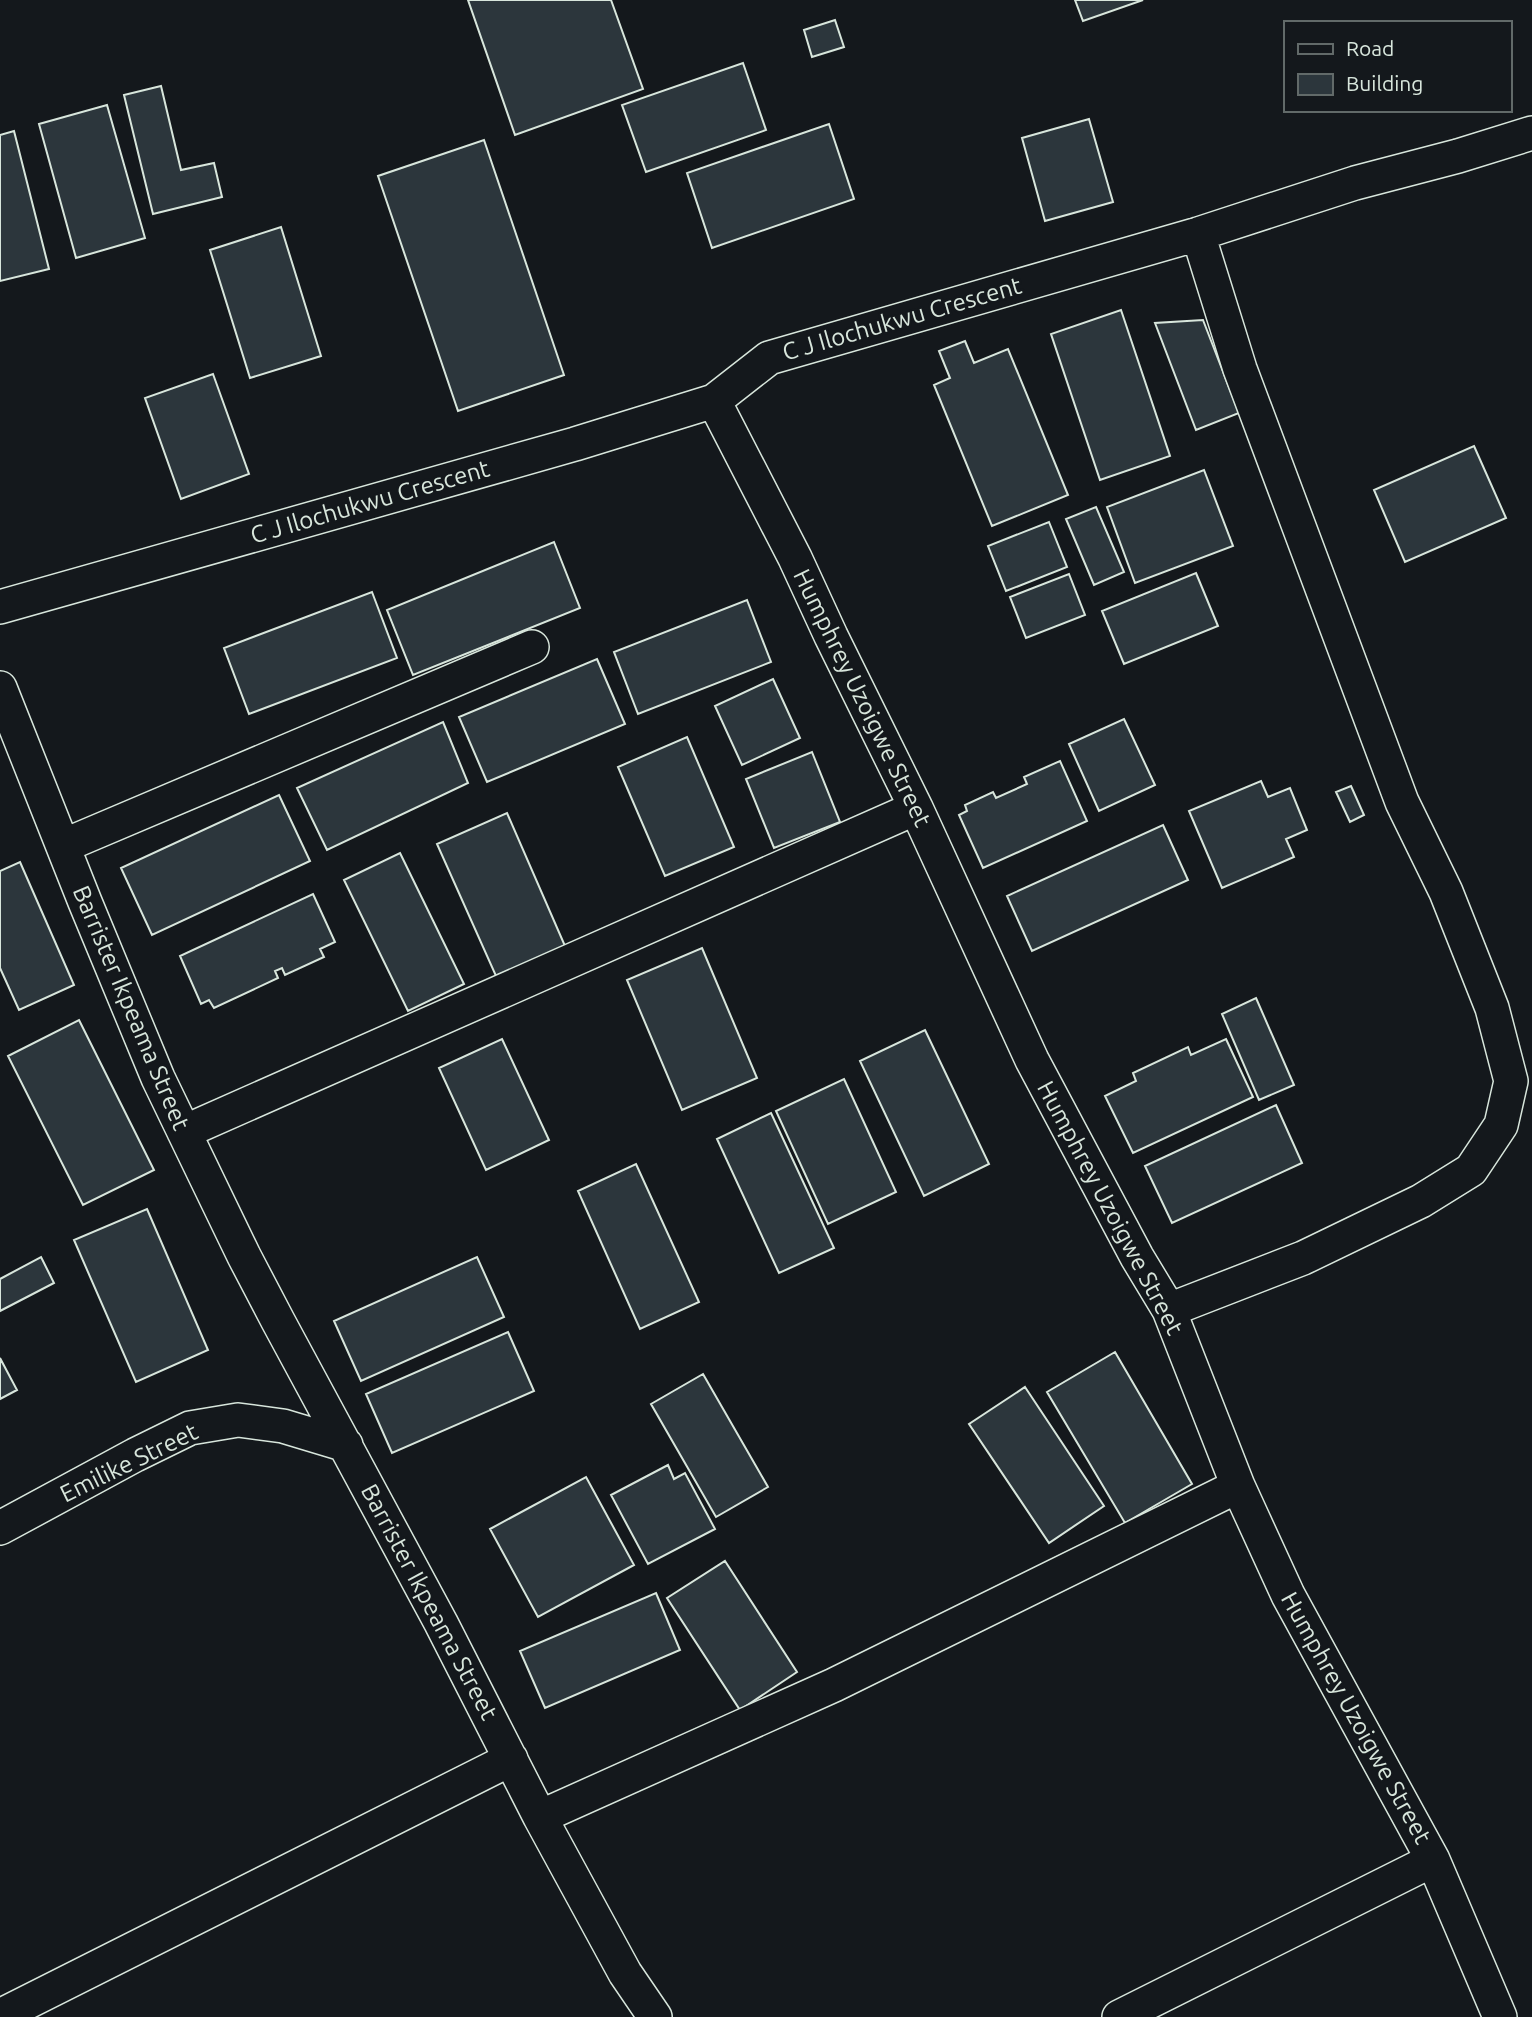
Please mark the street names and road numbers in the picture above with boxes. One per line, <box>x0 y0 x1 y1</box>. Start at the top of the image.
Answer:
street label: C J Ilochukwu Crescent <box>779 271 1025 366</box>
street label: C J Ilochukwu Crescent <box>247 454 493 549</box>
street label: Humphrey Uzoigwe Street <box>788 565 937 832</box>
street label: Barrister Ikpeama Street <box>68 882 195 1134</box>
street label: Humphrey Uzoigwe Street <box>1032 1076 1189 1340</box>
street label: Emilike Street <box>56 1417 202 1507</box>
street label: Barrister Ikpeama Street <box>356 1479 503 1725</box>
street label: Humphrey Uzoigwe Street <box>1276 1587 1437 1849</box>

